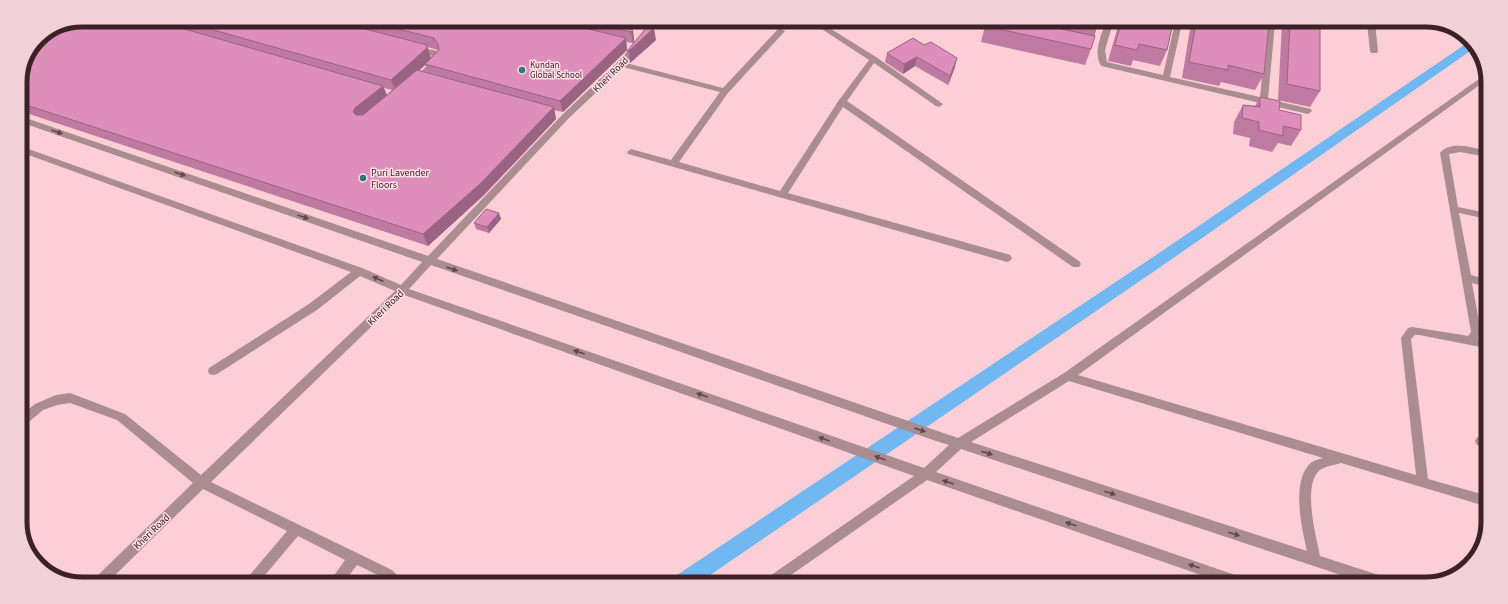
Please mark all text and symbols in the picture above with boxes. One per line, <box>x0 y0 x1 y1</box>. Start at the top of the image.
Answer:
street label: Kheri Road <box>590 54 632 96</box>
place label: Kundan Global School <box>530 59 582 82</box>
marker: Kundan Global School <box>517 65 527 75</box>
one-way arrow <box>51 129 63 135</box>
place label: Puri Lavender Floors <box>371 166 430 192</box>
one-way arrow <box>174 171 186 177</box>
marker: Puri Lavender Floors <box>358 173 368 183</box>
one-way arrow <box>297 214 309 220</box>
one-way arrow <box>446 266 458 272</box>
one-way arrow <box>372 276 384 283</box>
street label: Kheri Road <box>364 287 407 329</box>
one-way arrow <box>573 349 585 355</box>
one-way arrow <box>695 392 707 398</box>
one-way arrow <box>914 428 926 434</box>
one-way arrow <box>818 435 830 441</box>
one-way arrow <box>981 450 993 456</box>
one-way arrow <box>874 455 886 461</box>
one-way arrow <box>942 479 954 485</box>
one-way arrow <box>1105 490 1117 496</box>
street label: Kheri Road <box>130 511 173 553</box>
one-way arrow <box>1065 521 1077 527</box>
one-way arrow <box>1228 531 1240 537</box>
one-way arrow <box>1188 563 1200 569</box>

